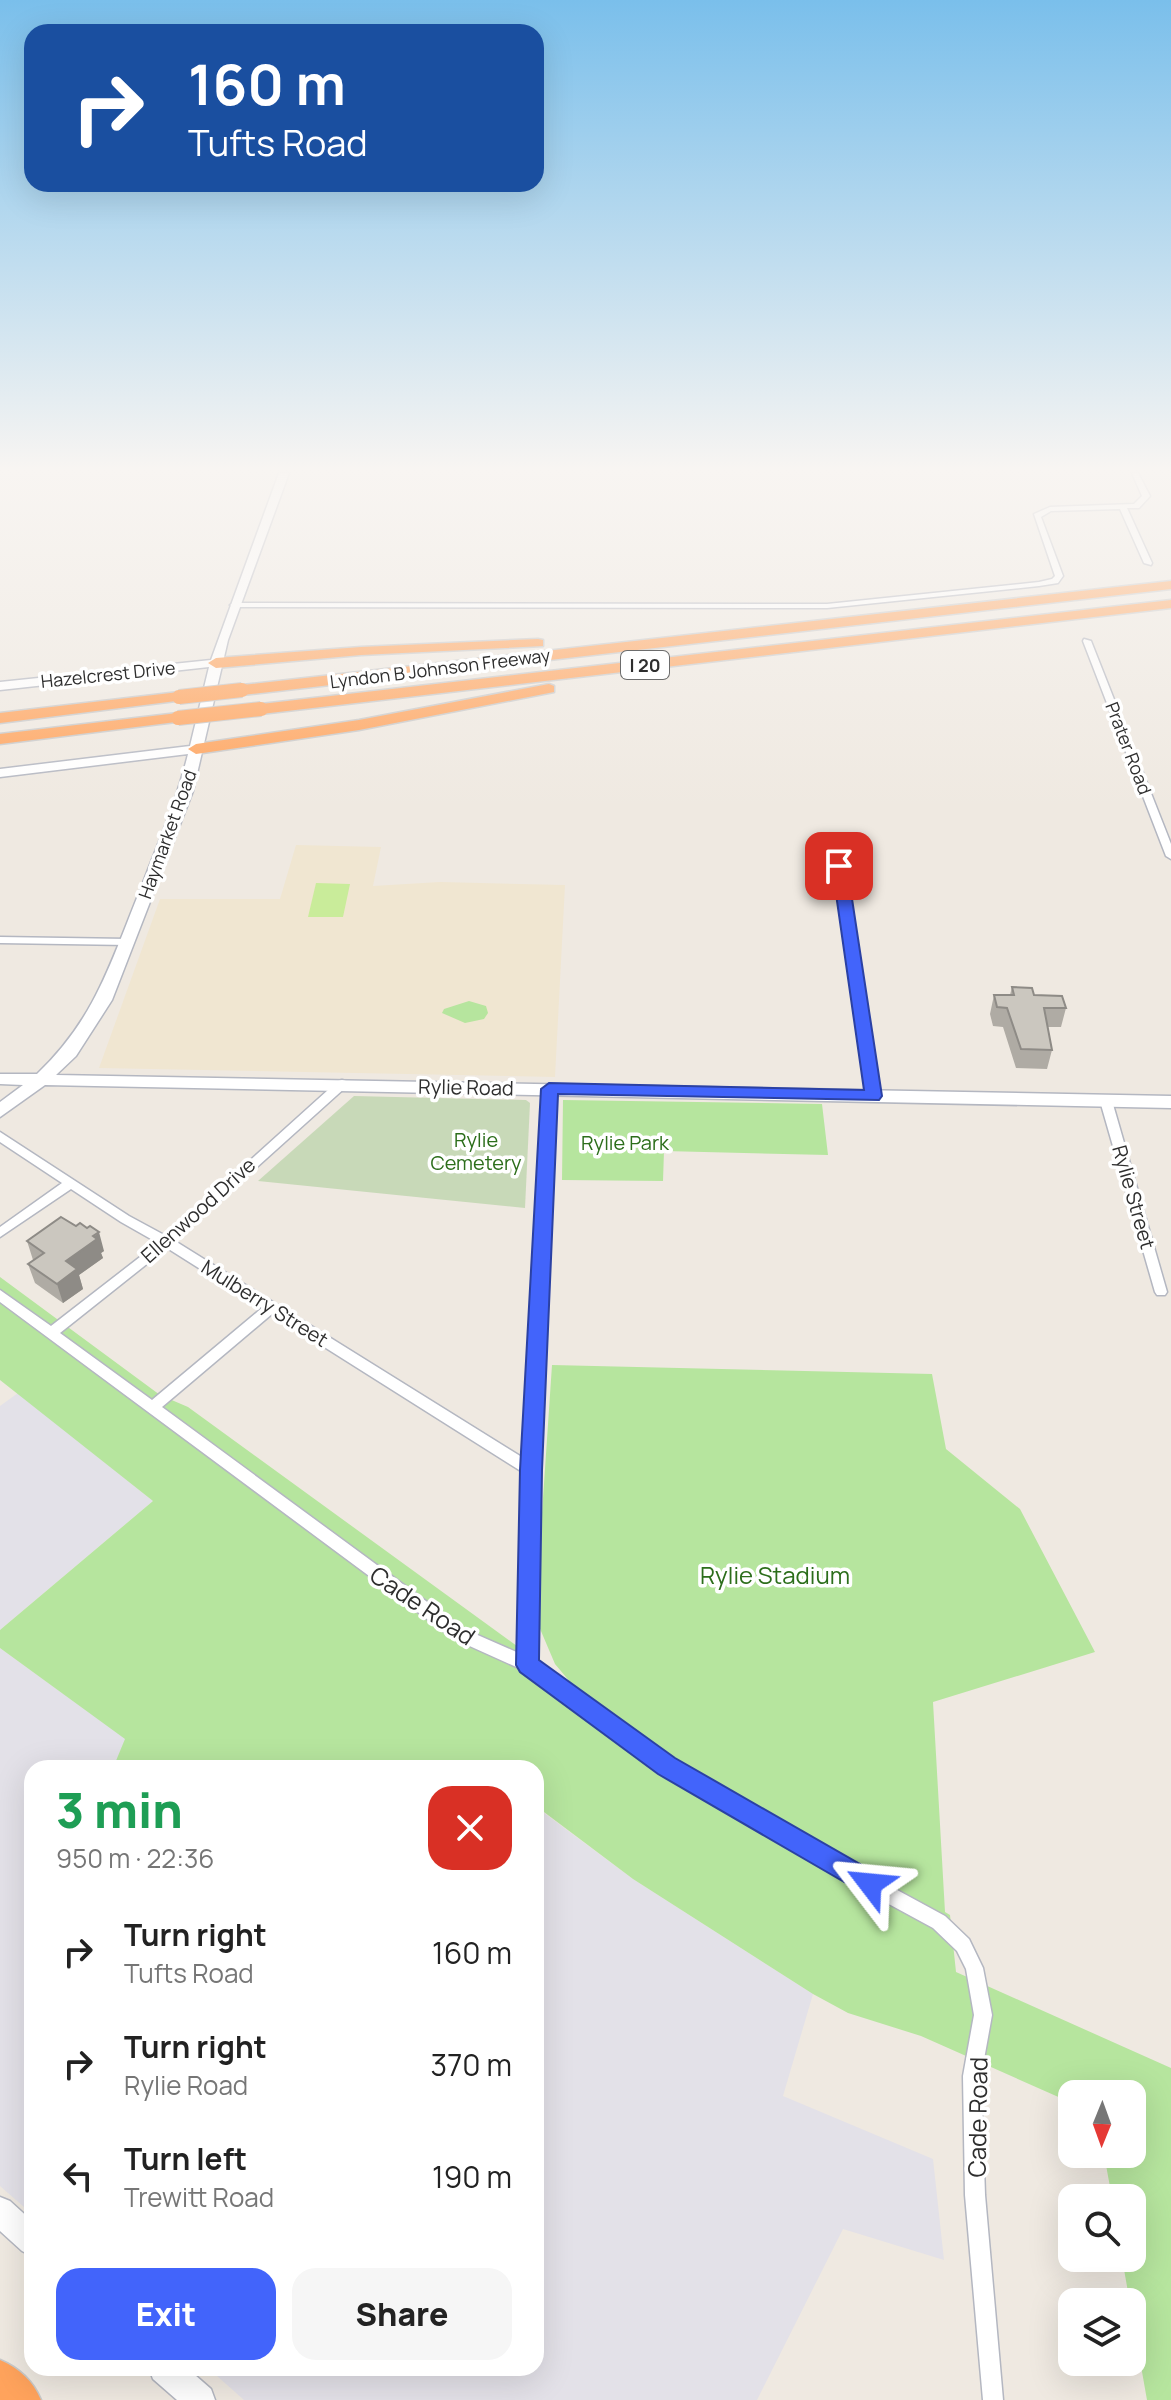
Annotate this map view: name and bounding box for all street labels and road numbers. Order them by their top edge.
street label: Lyndon B Johnson Freeway [329,643,552,693]
road number: I 20 [621,651,669,679]
street label: Hazelcrest Drive [40,655,176,693]
street label: Prater Road [1100,698,1158,798]
street label: Haymarket Road [133,766,201,902]
street label: Rylie Road [418,1073,514,1101]
street label: Rylie Street [1106,1142,1162,1252]
street label: Ellenwood Drive [135,1151,261,1269]
street label: Mulberry Street [197,1253,333,1353]
street label: Cade Road [364,1558,482,1652]
street label: Cade Road [959,2057,995,2177]

